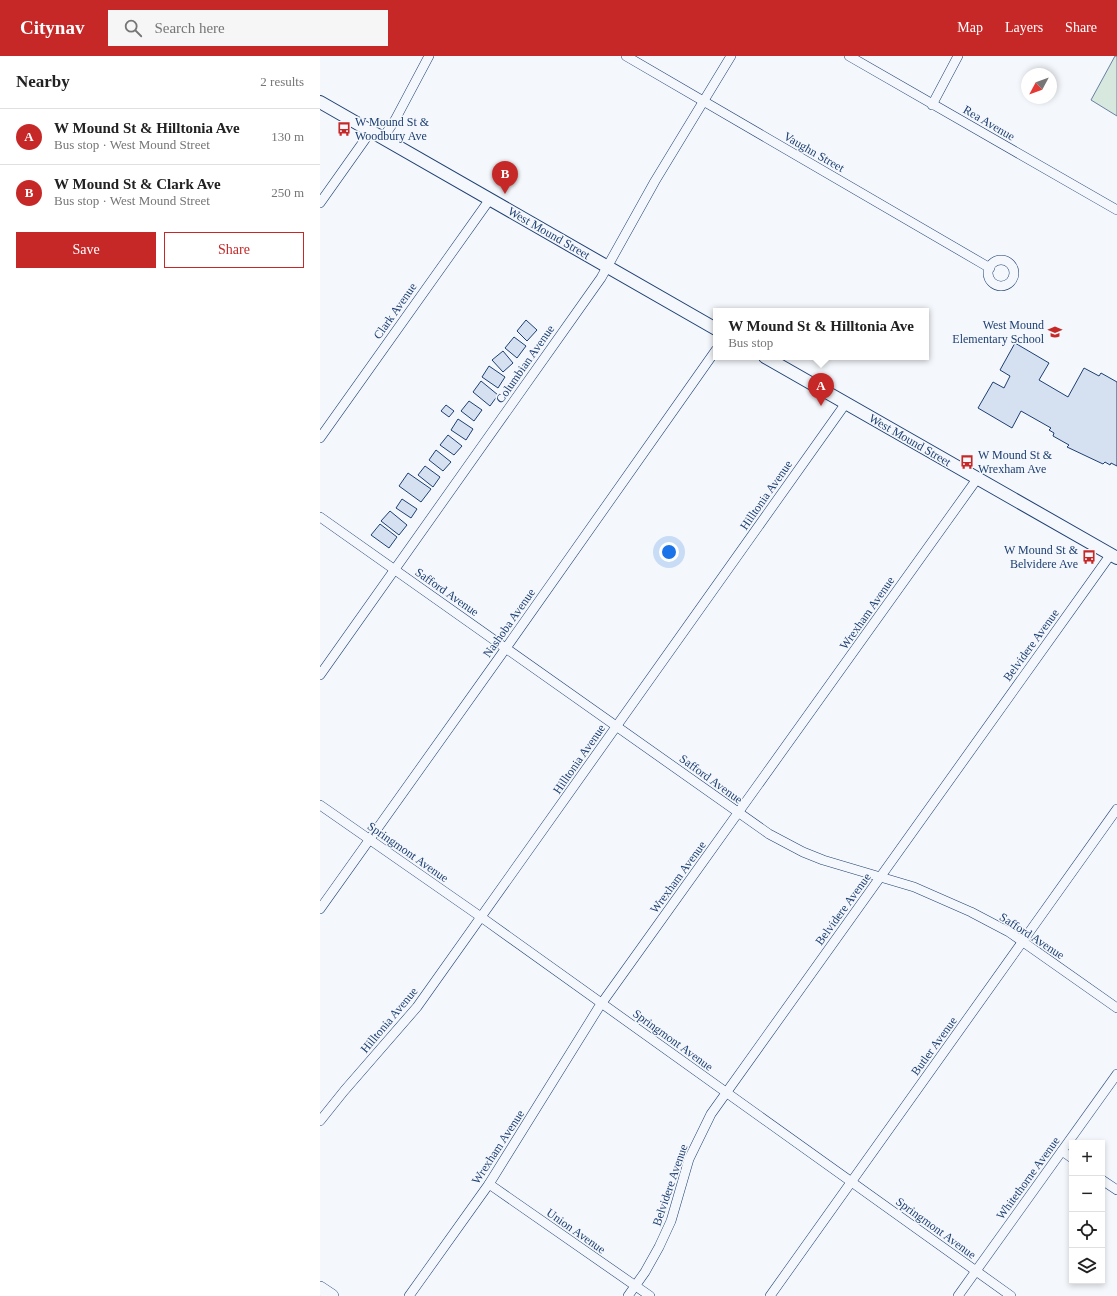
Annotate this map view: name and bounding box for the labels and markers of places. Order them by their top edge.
place label: W Mound St & Woodbury Ave [355,115,430,143]
bus stop icon: W Mound St & Woodbury Ave [336,121,352,137]
pin: B [492,161,518,194]
place label: West Mound Elementary School [952,318,1045,346]
school or university icon: West Mound Elementary School [1047,324,1063,340]
pin: A [808,373,834,406]
place label: W Mound St & Wrexham Ave [978,448,1053,476]
bus stop icon: W Mound St & Wrexham Ave [959,454,975,470]
place label: W Mound St & Belvidere Ave [1004,543,1079,571]
bus stop icon: W Mound St & Belvidere Ave [1081,549,1097,565]

